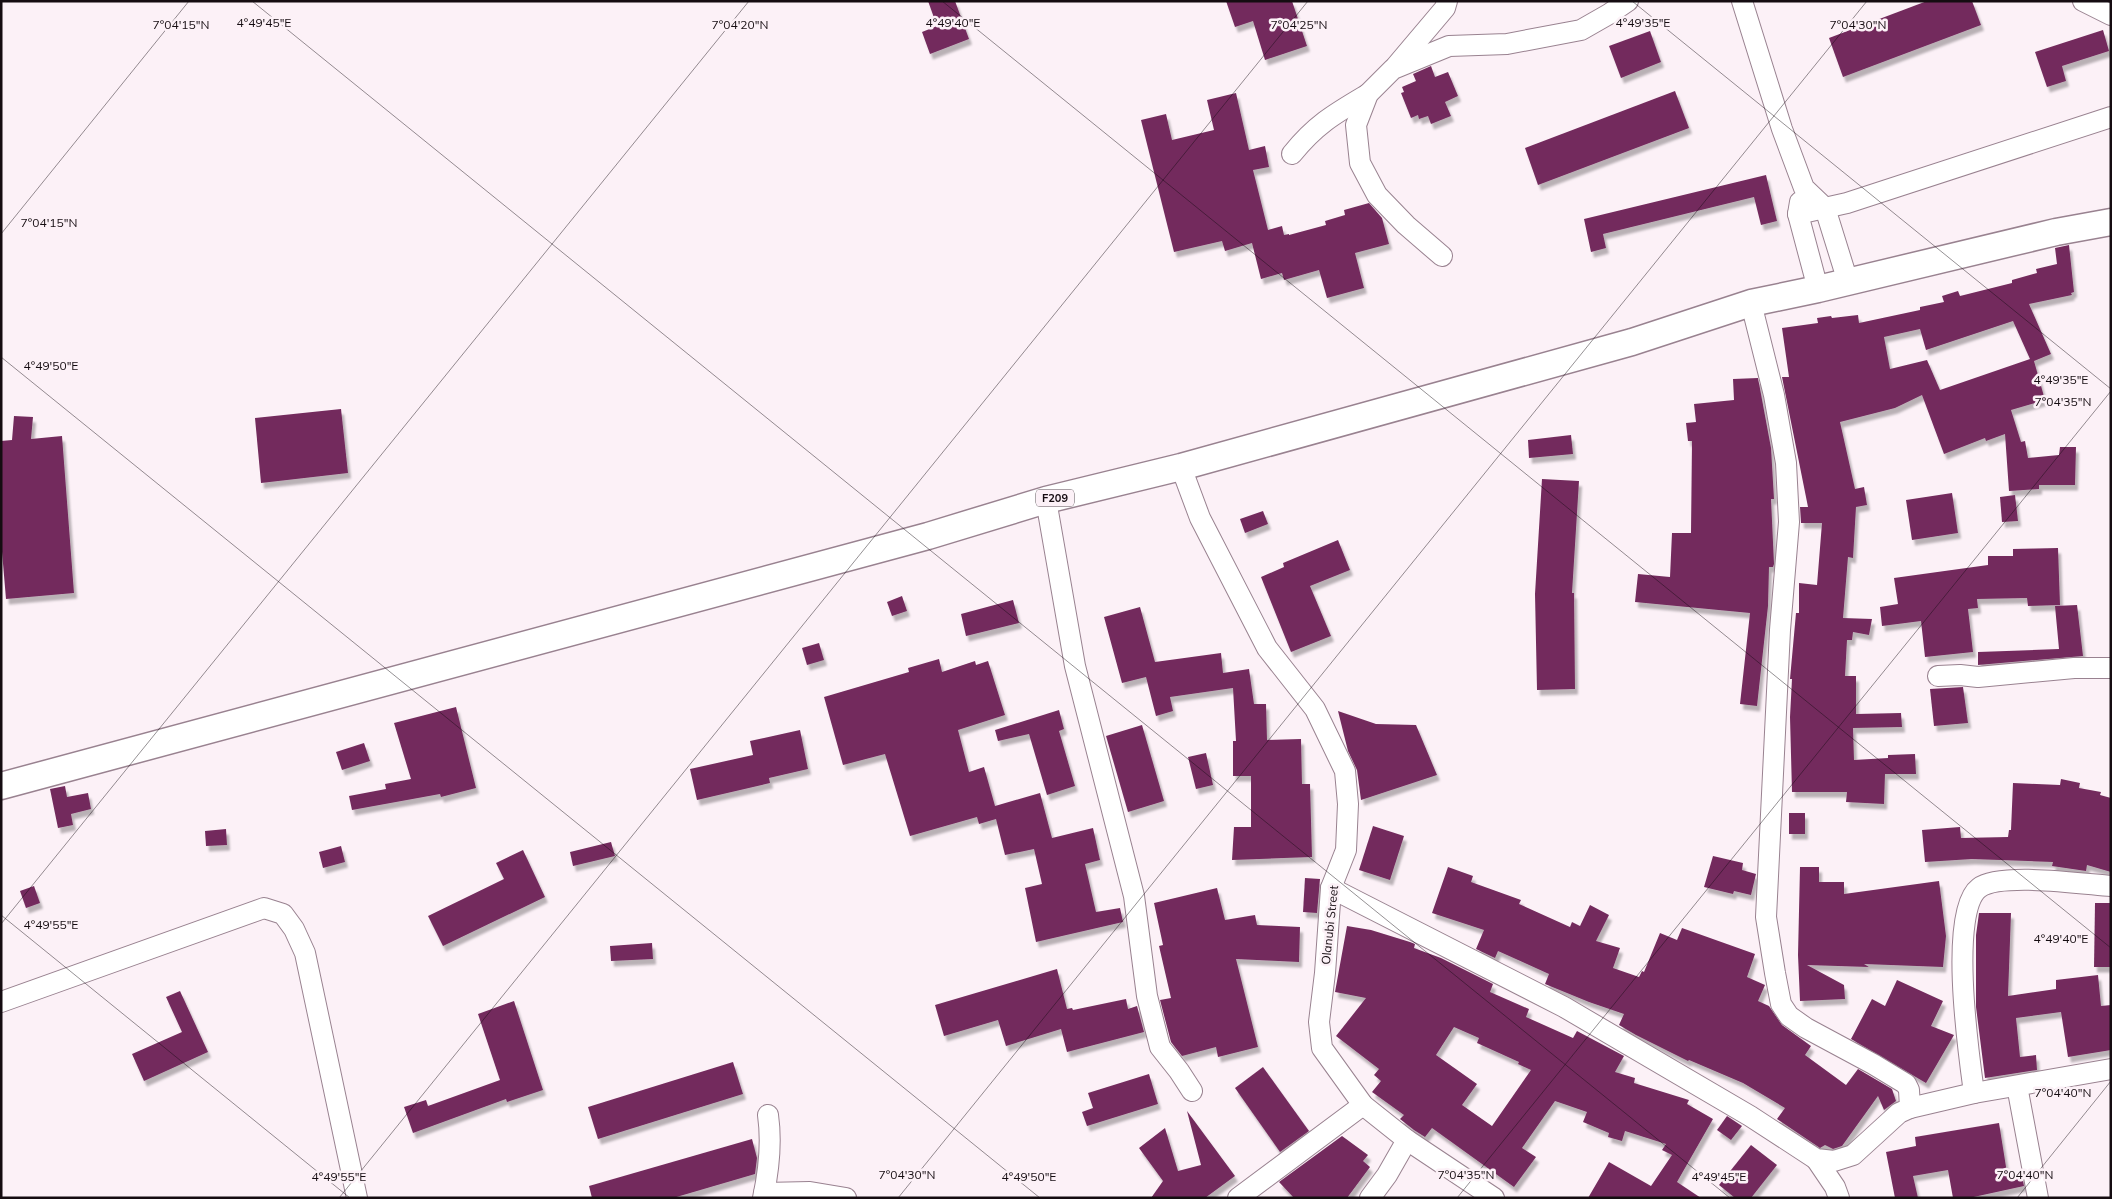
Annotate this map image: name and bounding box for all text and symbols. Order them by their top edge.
text: 4°49'45"E [237,15,291,30]
text: 4°49'40"E [926,15,980,30]
text: 4°49'35"E [1616,15,1670,30]
text: 7°04'15"N [153,17,209,32]
text: 7°04'20"N [712,17,768,32]
text: 7°04'25"N [1271,17,1327,32]
text: 7°04'30"N [1830,17,1886,32]
text: 7°04'15"N [21,215,77,230]
text: 4°49'50"E [24,358,78,373]
text: 4°49'35"E [2034,372,2088,387]
text: 7°04'35"N [2035,394,2091,409]
road number: F209 [1036,489,1074,506]
street label: Olanubi Street [1318,885,1341,965]
text: 4°49'55"E [24,917,78,932]
text: 4°49'40"E [2034,931,2088,946]
text: 7°04'40"N [2035,1085,2091,1100]
text: 7°04'30"N [879,1167,935,1182]
text: 7°04'35"N [1438,1167,1494,1182]
text: 7°04'40"N [1997,1167,2053,1182]
text: 4°49'55"E [312,1169,366,1184]
text: 4°49'50"E [1002,1169,1056,1184]
text: 4°49'45"E [1692,1169,1746,1184]

